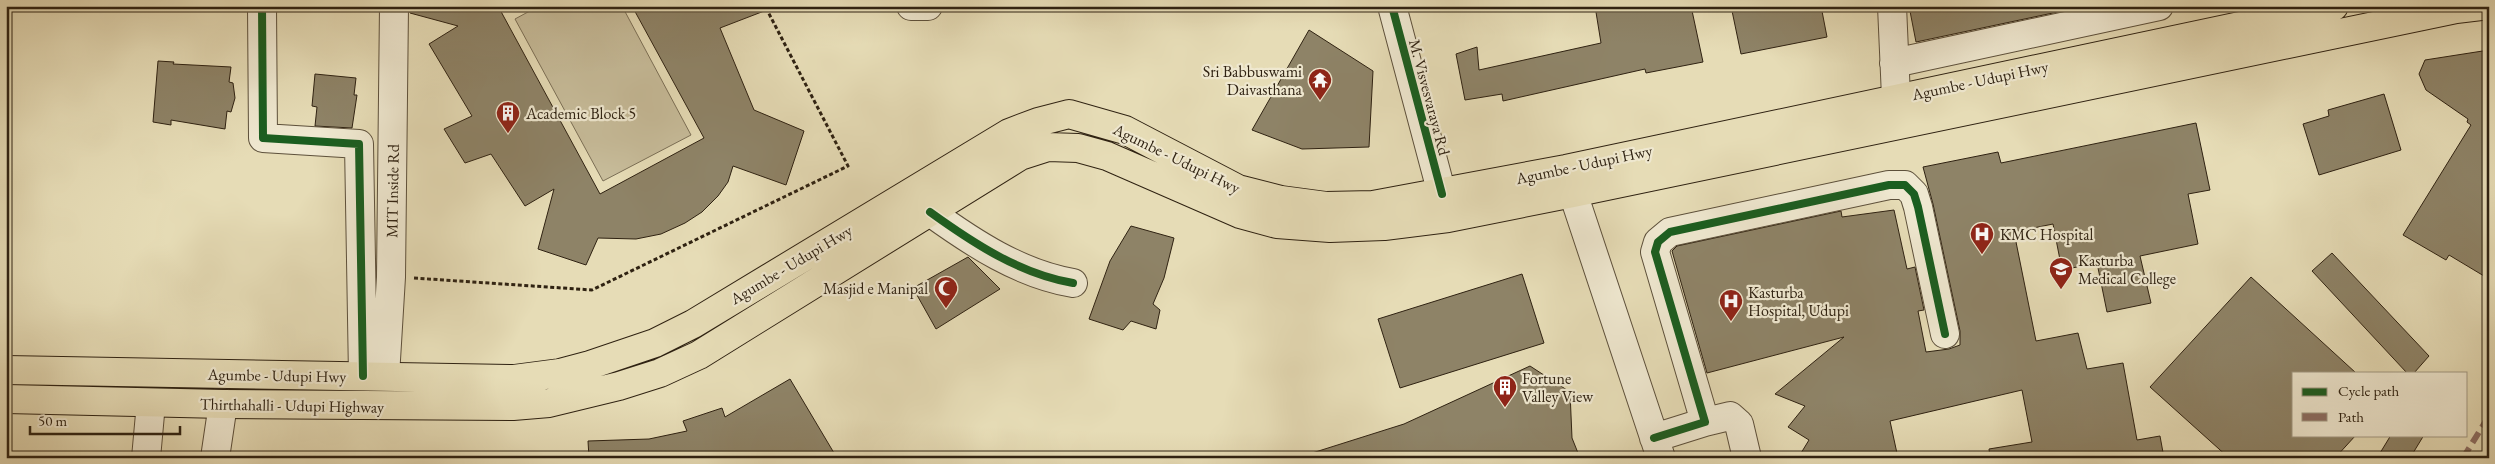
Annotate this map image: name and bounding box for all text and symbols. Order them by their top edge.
street label: M. Visvesvaraya Rd [1404,37,1455,158]
street label: Agumbe - Udupi Hwy [1909,56,2051,105]
place label: Sri Babbuswami Daivasthana [1203,61,1303,100]
temple icon: Sri Babbuswami Daivasthana [1307,67,1333,101]
building icon: Academic Block 5 [495,100,521,134]
place label: Academic Block 5 [525,103,636,124]
street label: Agumbe - Udupi Hwy [1109,118,1245,199]
street label: Agumbe - Udupi Hwy [1513,140,1655,189]
street label: MIT Inside Rd [381,143,404,238]
street label: Agumbe - Udupi Hwy [725,219,857,310]
hospital icon: KMC Hospital [1969,221,1995,255]
place label: KMC Hospital [2000,224,2094,245]
place label: Kasturba Medical College [2078,250,2176,289]
school or university icon: Kasturba Medical College [2048,256,2074,290]
mosque icon: Masjid e Manipal [933,275,959,309]
place label: Masjid e Manipal [823,278,928,299]
place label: Kasturba Hospital, Udupi [1748,282,1849,321]
hospital icon: Kasturba Hospital, Udupi [1718,288,1744,322]
street label: Agumbe - Udupi Hwy [206,364,348,387]
place label: Fortune Valley View [1522,368,1594,407]
legend [2292,372,2468,436]
building icon: Fortune Valley View [1492,374,1518,408]
text: Cycle path [2338,381,2400,400]
street label: Thirthahalli - Udupi Highway [200,393,385,418]
scale bar [30,404,180,436]
text: Path [2338,407,2364,426]
text: 50 m [38,411,67,430]

